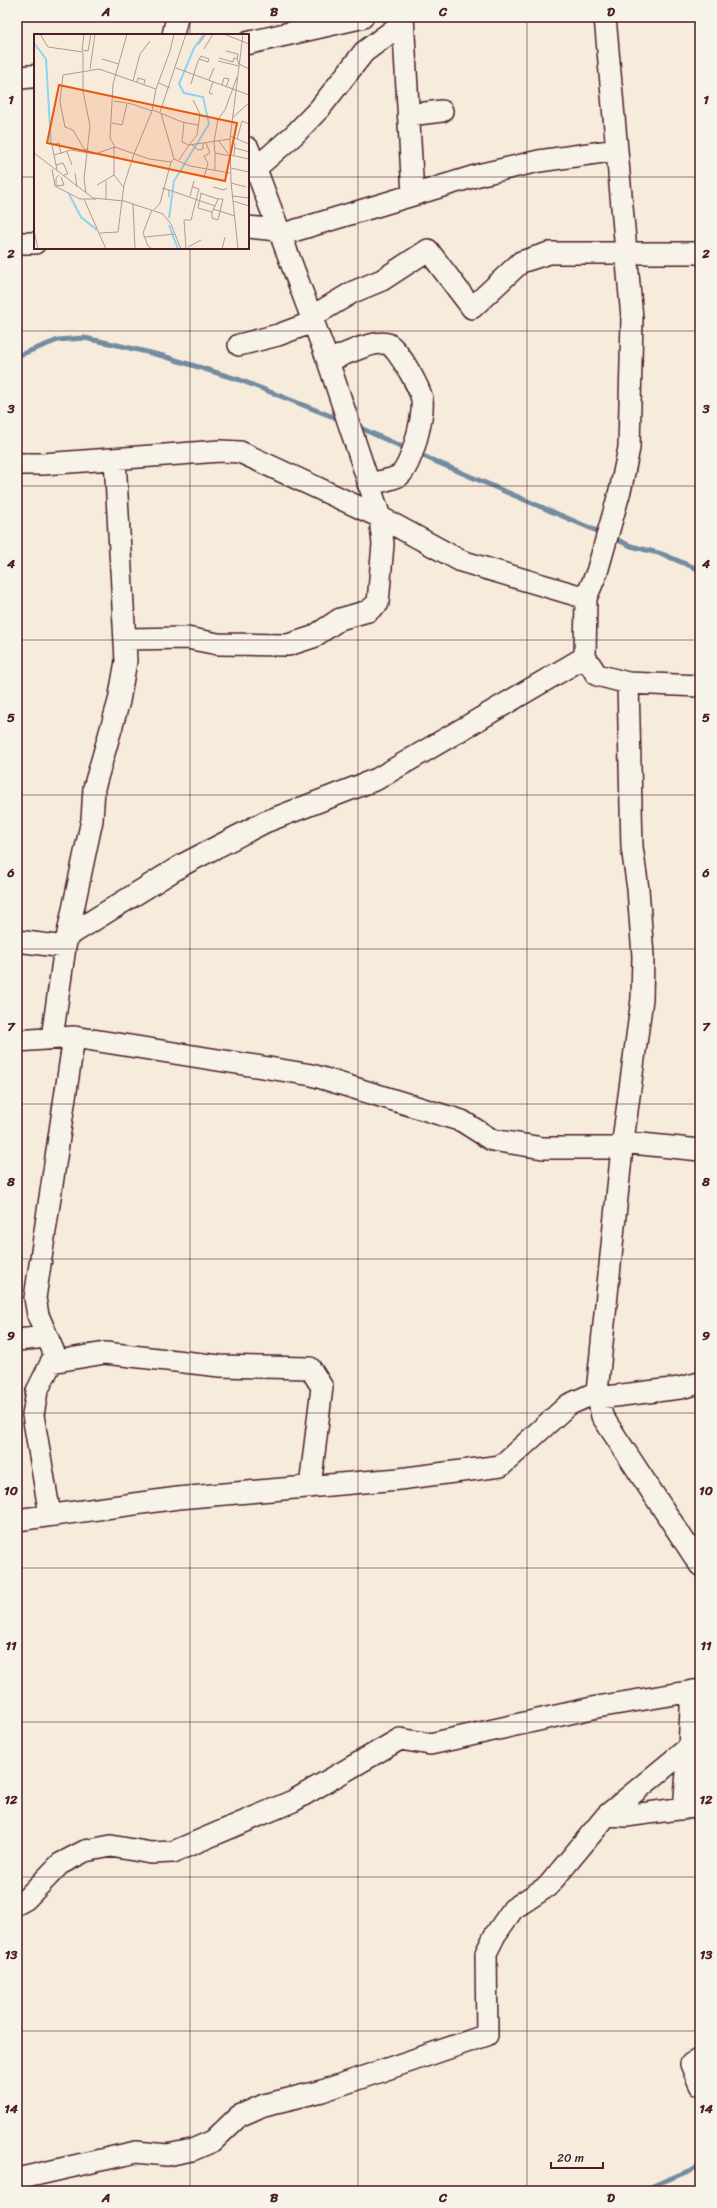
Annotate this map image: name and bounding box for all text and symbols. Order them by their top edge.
text: A [101,0,110,23]
text: B [270,0,279,23]
text: C [438,0,448,23]
text: D [607,0,615,23]
inset map [34,34,249,249]
text: 1 [8,88,14,111]
text: 1 [703,88,709,111]
text: 2 [6,242,15,265]
text: 2 [701,242,710,265]
text: 3 [6,397,15,420]
text: 3 [701,397,710,420]
text: 4 [6,552,16,575]
text: 4 [701,552,711,575]
text: 5 [7,706,15,729]
text: 5 [702,706,710,729]
text: 6 [6,861,15,884]
text: 6 [701,861,710,884]
text: 7 [7,1015,16,1038]
text: 7 [702,1015,711,1038]
text: 8 [6,1170,15,1193]
text: 8 [701,1170,710,1193]
text: 9 [7,1324,15,1347]
text: 9 [702,1324,710,1347]
text: 10 [4,1479,18,1502]
text: 10 [699,1479,713,1502]
text: 11 [5,1634,17,1657]
text: 11 [700,1634,712,1657]
text: 12 [4,1788,18,1811]
text: 12 [699,1788,713,1811]
text: 13 [5,1943,18,1966]
text: 13 [700,1943,713,1966]
text: 14 [4,2097,19,2120]
text: 14 [699,2097,714,2120]
scale bar [551,2144,603,2170]
text: 20 m [557,2147,584,2169]
text: A [101,2186,110,2208]
text: B [270,2186,279,2208]
text: C [438,2186,448,2208]
text: D [607,2186,615,2208]

